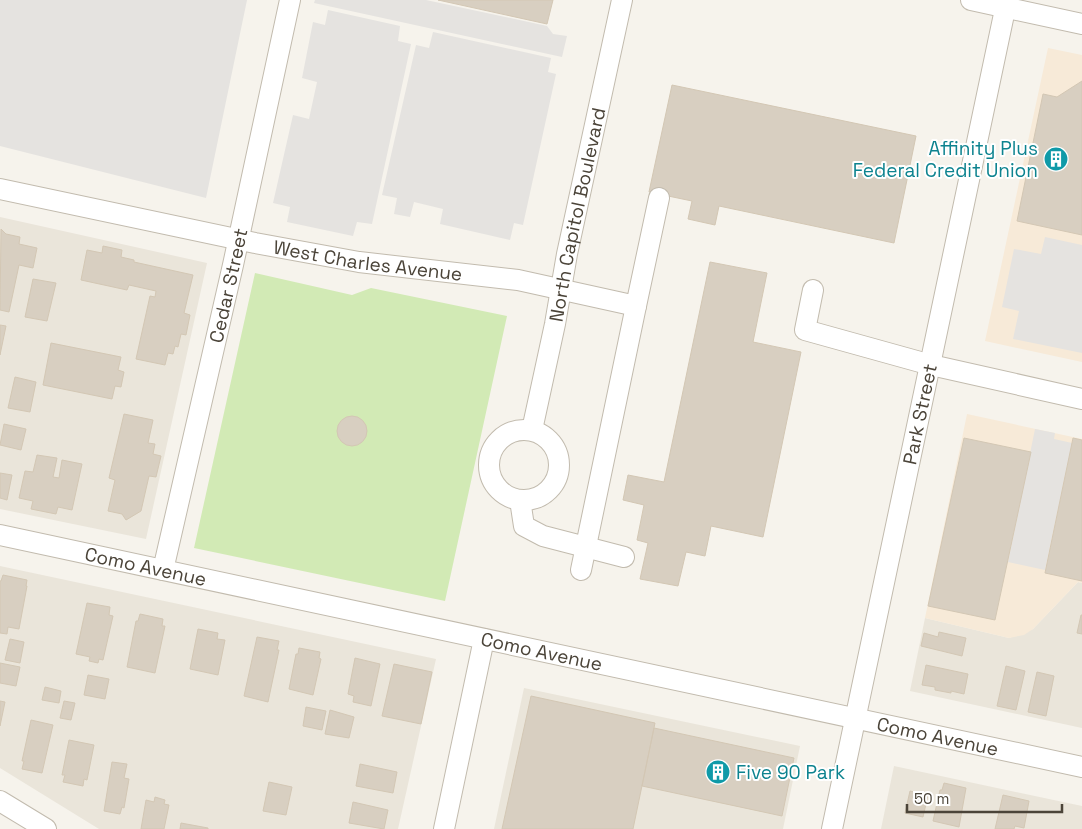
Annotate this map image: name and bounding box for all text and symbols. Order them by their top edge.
street label: North Capitol Boulevard [543,105,611,324]
place label: Affinity Plus Federal Credit Union [853,136,1038,183]
building icon: Affinity Plus Federal Credit Union [1043,146,1069,172]
street label: Cedar Street [203,226,253,345]
street label: West Charles Avenue [271,234,464,286]
street label: Park Street [897,361,942,467]
street label: Como Avenue [83,541,209,591]
street label: Como Avenue [479,626,605,676]
street label: Como Avenue [875,711,1001,761]
building icon: Five 90 Park [705,759,731,785]
place label: Five 90 Park [736,760,845,785]
scale bar [907,782,1062,814]
text: 50 m [914,789,949,808]

